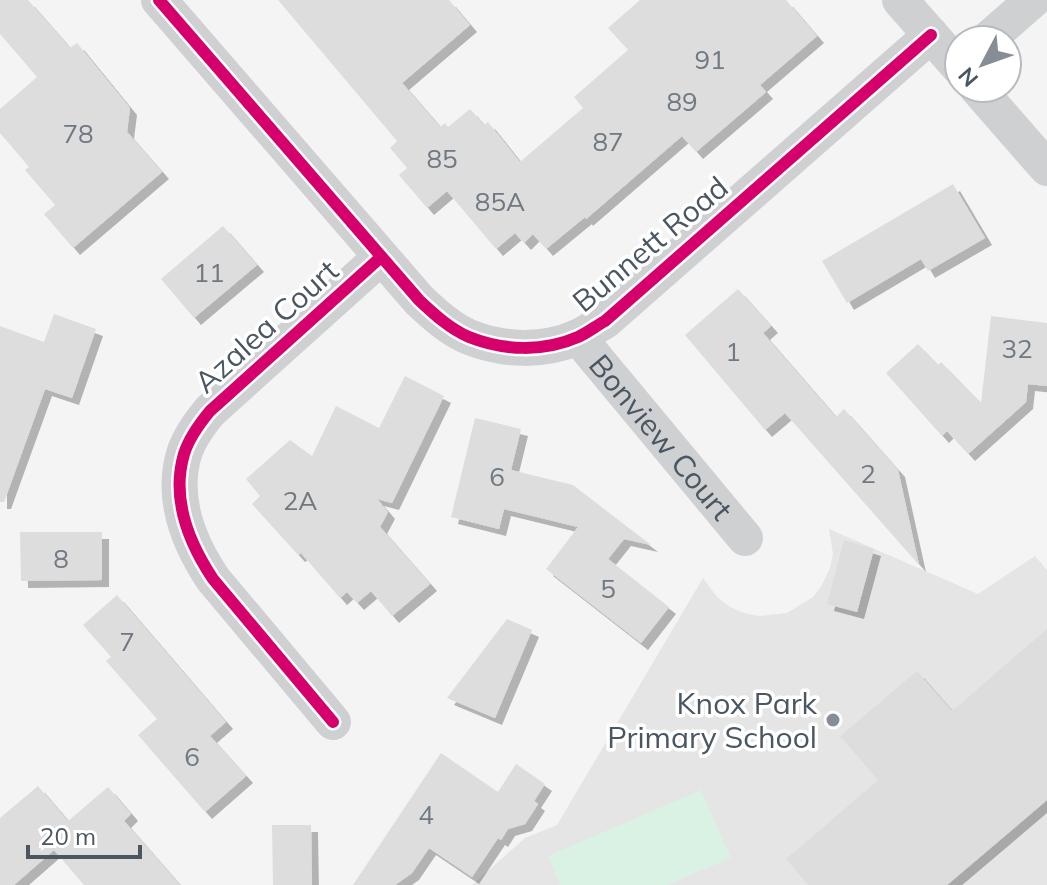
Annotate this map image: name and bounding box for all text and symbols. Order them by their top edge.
north arrow [943,24,1023,104]
house number: 91 [694,43,726,76]
text: N [952,62,984,93]
house number: 89 [666,85,698,118]
house number: 78 [62,117,94,150]
house number: 87 [592,125,624,158]
house number: 85 [426,142,458,175]
street label: Bunnett Road [565,168,735,320]
house number: 85A [475,185,525,218]
street label: Azalea Court [186,251,346,401]
house number: 11 [193,256,225,289]
house number: 32 [1001,332,1033,365]
house number: 1 [725,335,741,368]
street label: Bonview Court [581,346,741,528]
house number: 2 [860,457,876,490]
house number: 6 [489,460,505,493]
house number: 2A [283,484,317,517]
house number: 8 [53,542,69,575]
house number: 5 [600,572,616,605]
house number: 7 [119,625,135,658]
place label: Knox Park Primary School [607,684,818,756]
marker: Knox Park Primary School [824,711,842,729]
house number: 6 [184,740,200,773]
house number: 4 [418,798,434,831]
scale bar [28,809,140,859]
text: 20 m [40,821,96,851]

